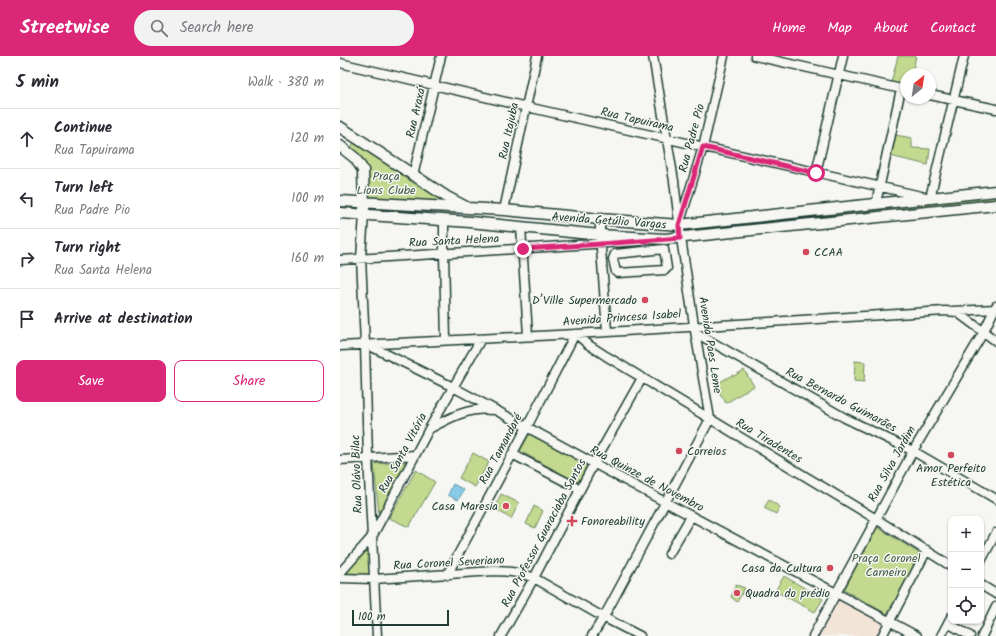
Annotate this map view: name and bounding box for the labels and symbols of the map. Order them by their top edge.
north arrow [900,68,936,104]
street label: Rua Araxá [401,85,431,140]
street label: Rua Itajuba [494,100,524,161]
street label: Rua Tapuirama [599,102,676,138]
street label: Rua Padre Pio [674,102,710,174]
route start [807,164,825,182]
park label: Praça Lions Clube [357,167,416,200]
street label: Avenida Getúlio Vargas [551,208,667,234]
street label: Rua Santa Helena [408,229,500,253]
route end [514,240,532,258]
place label: CCAA [814,243,843,262]
marker: CCAA [801,247,811,257]
place label: D’Ville Supermercado [532,291,637,310]
marker: D’Ville Supermercado [640,295,650,305]
street label: Avenida Paes Leme [693,295,727,395]
street label: Avenida Princesa Isabel [562,304,682,332]
street label: Rua Bernardo Guimarães [782,363,900,437]
street label: Rua Santa Vitória [374,409,432,497]
street label: Rua Tamandaré [474,410,528,488]
street label: Rua Tiradentes [732,414,806,468]
street label: Rua Silva Jardim [863,422,921,506]
street label: Rua Olávo Bilac [346,434,368,514]
street label: Rua Quinze de Novembro [587,441,707,517]
place label: Correios [687,442,726,461]
marker: Correios [674,446,684,456]
marker: Amor Perfeito Estética [946,450,956,460]
street label: Rua Professor Guaraciaba Santos [497,455,591,611]
place label: Amor Perfeito Estética [916,459,986,492]
place label: Casa Maresia [432,497,498,516]
marker: Casa Maresia [501,501,511,511]
place label: Fonoreability [581,512,645,531]
marker: Fonoreability [566,515,578,527]
park label: Praça Coronel Carneiro [852,549,920,582]
street label: Rua Coronel Severiano [393,551,505,575]
place label: Casa da Cultura [741,559,822,578]
marker: Casa da Cultura [825,563,835,573]
place label: Quadra do prédio [745,584,830,603]
marker: Quadra do prédio [732,588,742,598]
scale bar [352,608,449,627]

